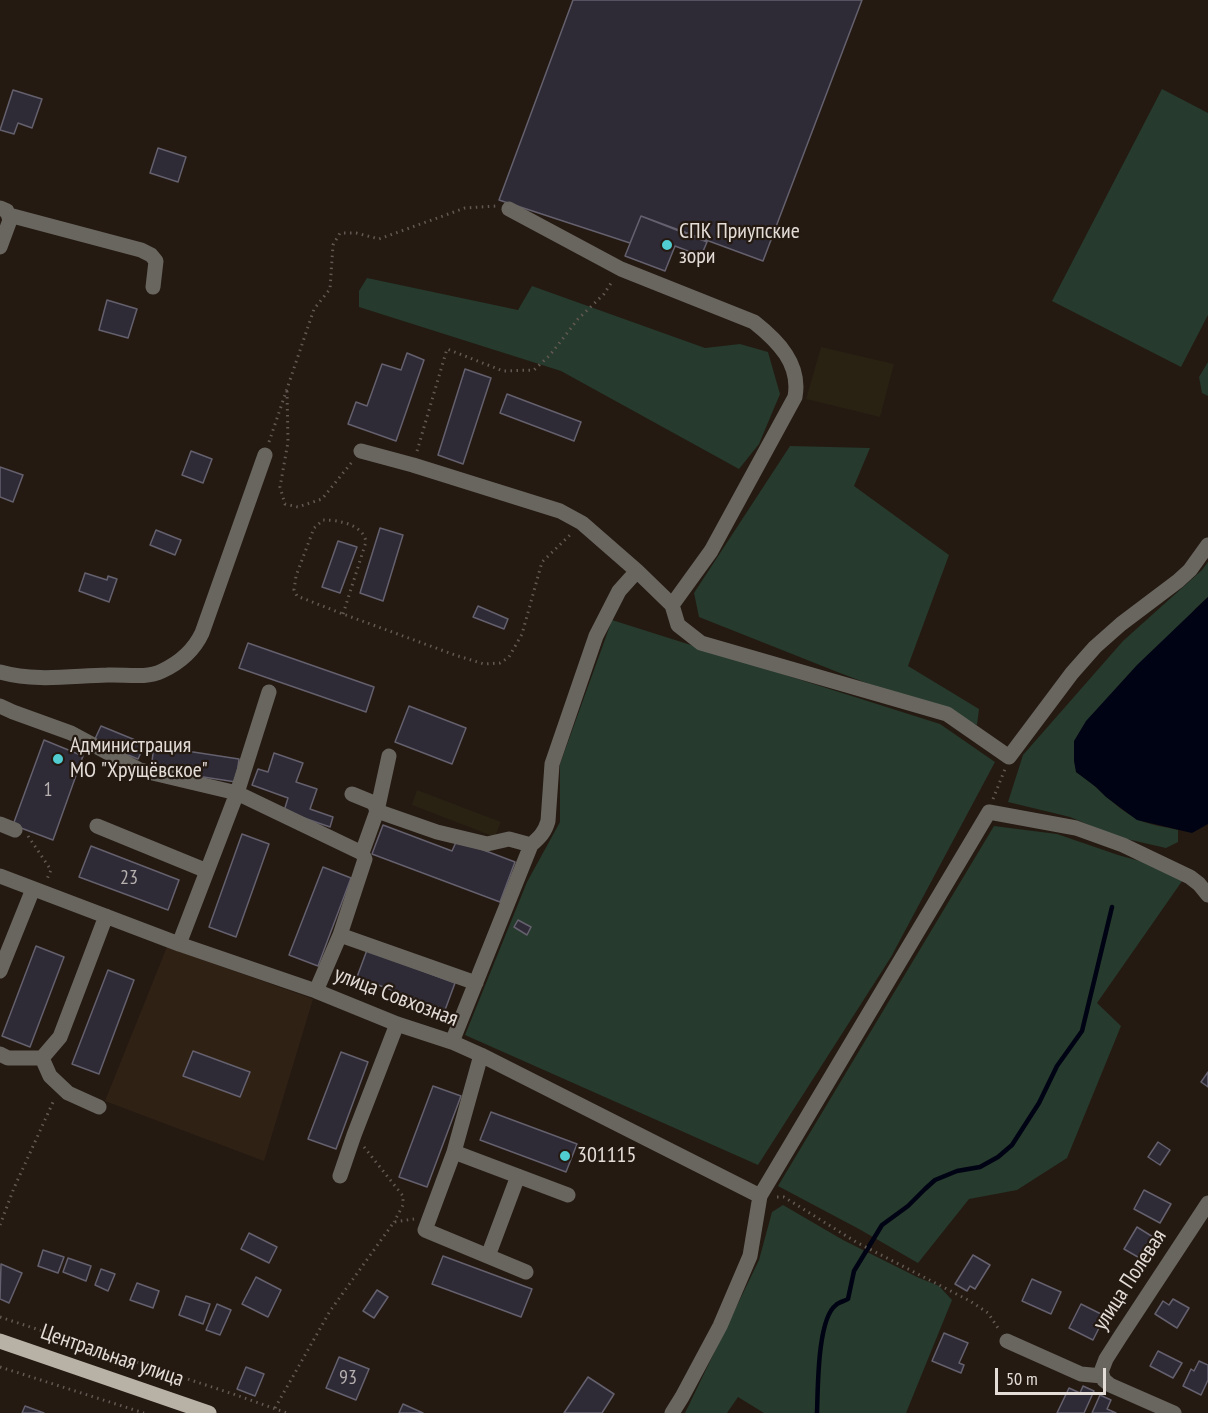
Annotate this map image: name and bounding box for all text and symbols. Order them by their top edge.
place label: СПК Приупские зори [679,219,800,270]
marker: СПК Приупские зори [660,238,674,252]
place label: Администрация МО "Хрущёвское" [70,733,208,784]
marker: Администрация МО "Хрущёвское" [51,752,65,766]
house number: 1 [44,778,52,802]
house number: 23 [120,866,138,890]
street label: улица Совхозная [330,961,462,1033]
place label: 301115 [577,1143,636,1169]
marker: 301115 [558,1149,572,1163]
street label: улица Полевая [1088,1225,1172,1335]
street label: Центральная улица [37,1319,187,1393]
scale bar [998,1356,1109,1394]
house number: 93 [339,1366,357,1390]
text: 50 m [1006,1367,1038,1390]

